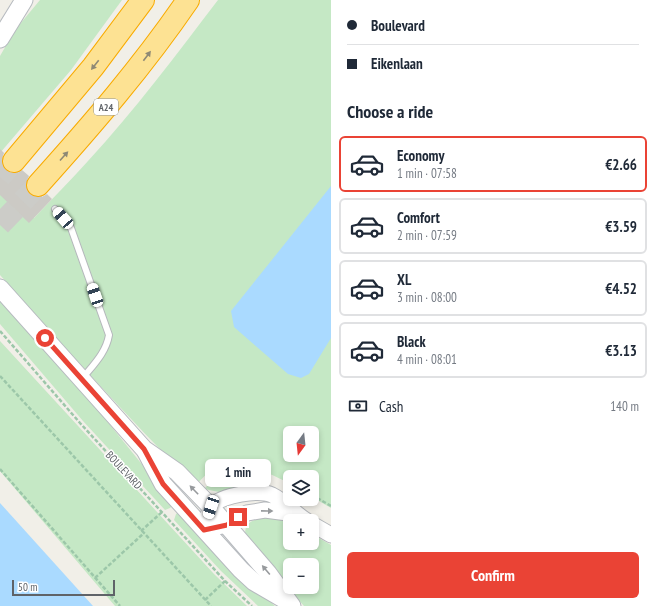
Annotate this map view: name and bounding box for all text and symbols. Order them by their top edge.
text: Boulevard [371,16,425,35]
one-way arrow [143,51,151,62]
text: Eikenlaan [371,54,423,73]
one-way arrow [91,59,99,70]
road number: A24 [94,99,118,115]
text: Choose a ride [347,100,433,123]
icon: car [349,146,385,182]
text: Economy [397,146,445,165]
one-way arrow [59,151,68,161]
text: €2.66 [605,155,637,174]
text: 1 min · 07:58 [397,165,457,182]
car [51,205,75,231]
icon: car [349,208,385,244]
text: Comfort [397,208,440,227]
text: €3.59 [605,217,637,236]
text: 2 min · 07:59 [397,227,457,244]
icon: car [349,270,385,306]
text: XL [397,270,411,289]
text: €4.52 [605,279,637,298]
car [85,282,105,308]
text: 3 min · 08:00 [397,289,457,306]
route start [36,329,54,347]
icon: car [349,332,385,368]
text: Black [397,332,426,351]
text: €3.13 [605,341,637,360]
text: 4 min · 08:01 [397,351,457,368]
icon: cash [347,395,369,417]
text: Cash [379,397,403,416]
text: 140 m [610,398,639,415]
north arrow [283,426,319,462]
map controls [283,426,319,594]
street label: BOULEVARD [103,448,145,492]
callout: 1 min [205,459,271,487]
text: 1 min [225,464,251,481]
button: layers [283,470,319,506]
one-way arrow [189,485,199,495]
car [202,494,220,520]
one-way arrow [261,507,273,514]
route end [229,508,247,526]
button: + [283,514,319,550]
button: Confirm [347,552,639,598]
button: − [283,558,319,594]
one-way arrow [261,565,270,576]
scale bar [12,578,115,597]
text: 50 m [18,580,37,594]

